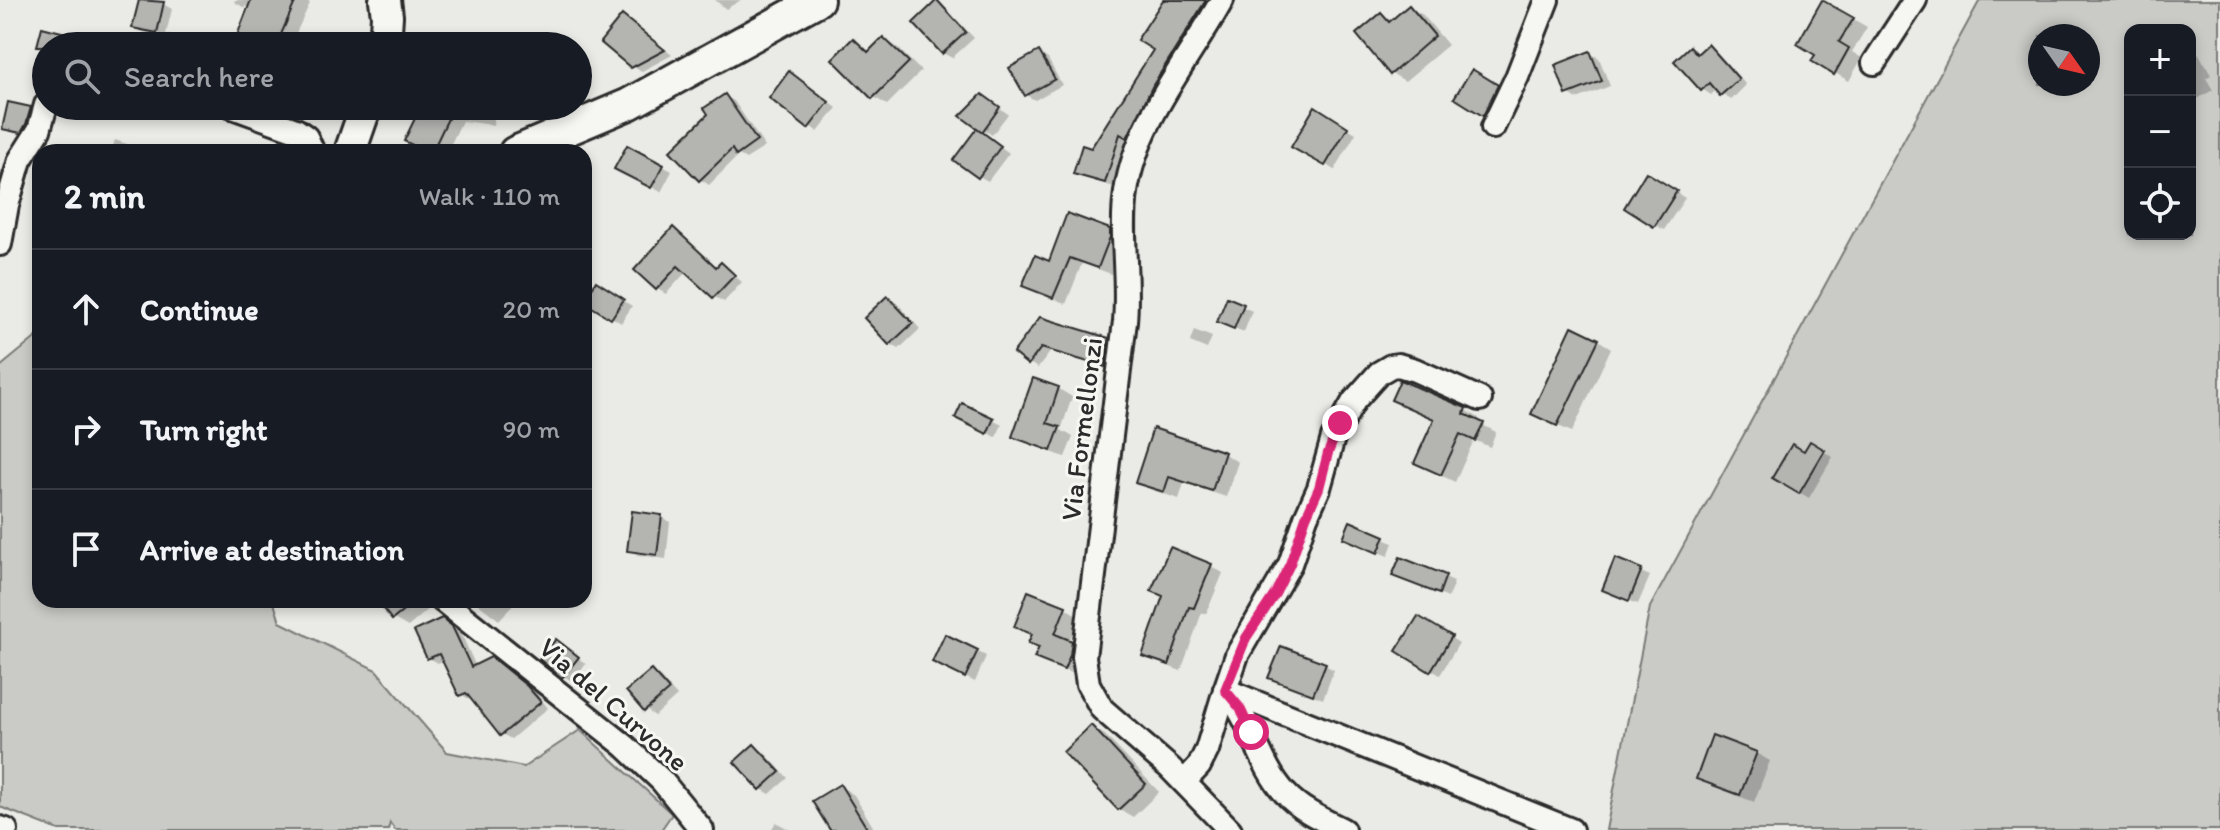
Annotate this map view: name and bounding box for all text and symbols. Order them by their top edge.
north arrow [2028,24,2100,96]
map controls [2124,24,2196,240]
button: + [2124,24,2196,96]
search box [32,32,592,120]
icon: search [60,54,104,98]
text: Search here [124,58,274,95]
button: − [2124,96,2196,168]
button: locate [2124,168,2196,240]
text: 2 min [64,176,145,217]
text: Walk · 110 m [419,180,560,212]
icon: ahead [64,287,108,331]
text: Continue [140,291,259,328]
text: 20 m [503,293,560,325]
street label: Via Formellonzi [1053,335,1109,523]
route end [1322,405,1358,441]
icon: right [64,407,108,451]
text: Turn right [140,411,268,448]
text: 90 m [503,413,560,445]
icon: arrive [64,527,108,571]
text: Arrive at destination [140,531,404,568]
street label: Via del Curvone [532,630,696,778]
route start [1233,714,1269,750]

